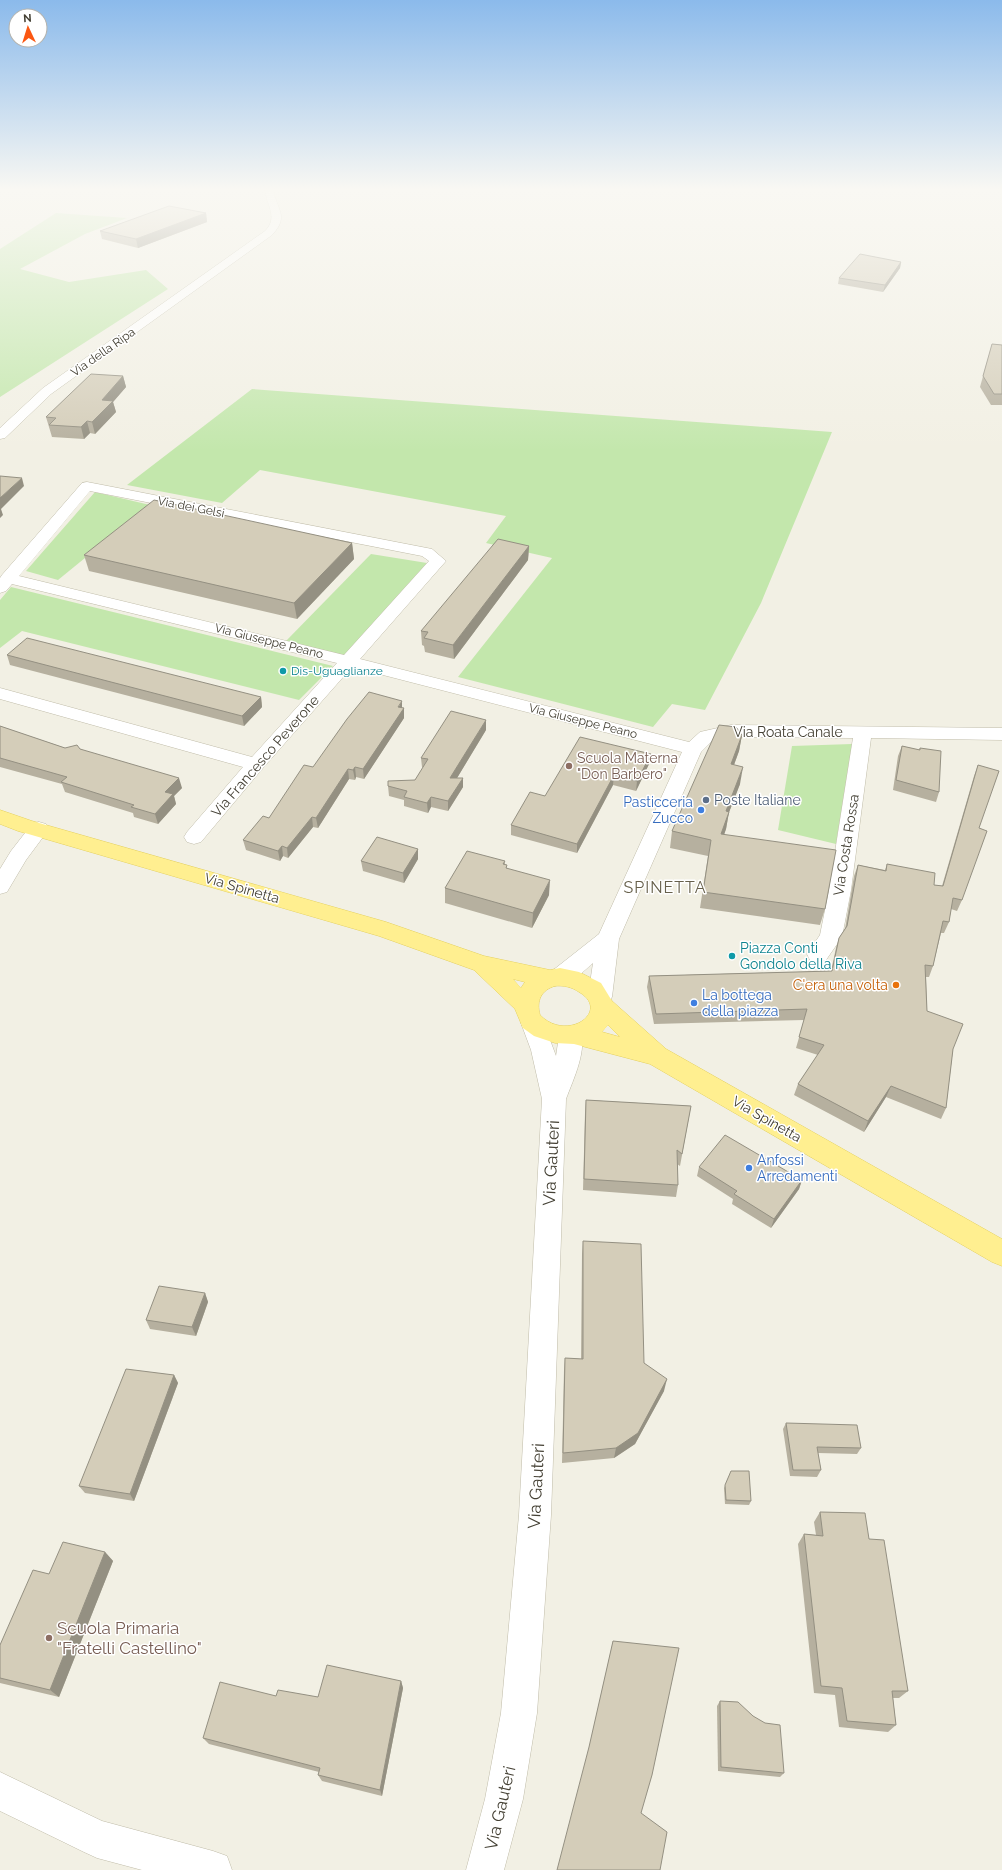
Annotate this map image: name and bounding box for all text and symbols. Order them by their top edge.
north arrow [8,8,48,48]
text: N [23,12,32,25]
street label: Via della Ripa [68,325,138,379]
street label: Via dei Gelsi [156,494,226,520]
street label: Via Giuseppe Peano [213,621,325,661]
place label: Dis-Uguaglianze [291,664,383,678]
marker: Dis-Uguaglianze [278,666,288,676]
street label: Via Francesco Peverone [208,692,322,820]
street label: Via Giuseppe Peano [527,701,639,741]
street label: Via Roata Canale [733,724,843,740]
place label: Scuola Materna "Don Barbero" [577,750,678,782]
marker: Scuola Materna "Don Barbero" [564,761,574,771]
place label: Poste Italiane [714,792,801,808]
street label: Via Costa Rossa [830,793,862,897]
place label: Pasticceria Zucco [623,794,693,826]
marker: Poste Italiane [701,795,711,805]
marker: Pasticceria Zucco [696,805,706,815]
street label: Via Spinetta [203,870,281,906]
district label: SPINETTA [624,878,706,897]
place label: Piazza Conti Gondolo della Riva [740,940,862,972]
marker: Piazza Conti Gondolo della Riva [727,951,737,961]
place label: C'era una volta [793,977,888,993]
marker: C'era una volta [891,980,901,990]
place label: La bottega della piazza [702,987,778,1019]
marker: La bottega della piazza [689,998,699,1008]
street label: Via Spinetta [730,1093,804,1145]
street label: Via Gauteri [539,1120,563,1206]
place label: Anfossi Arredamenti [757,1152,838,1184]
marker: Anfossi Arredamenti [744,1163,754,1173]
street label: Via Gauteri [524,1443,548,1529]
place label: Scuola Primaria "Fratelli Castellino" [57,1618,202,1658]
marker: Scuola Primaria "Fratelli Castellino" [44,1633,54,1643]
street label: Via Gauteri [481,1764,519,1852]

